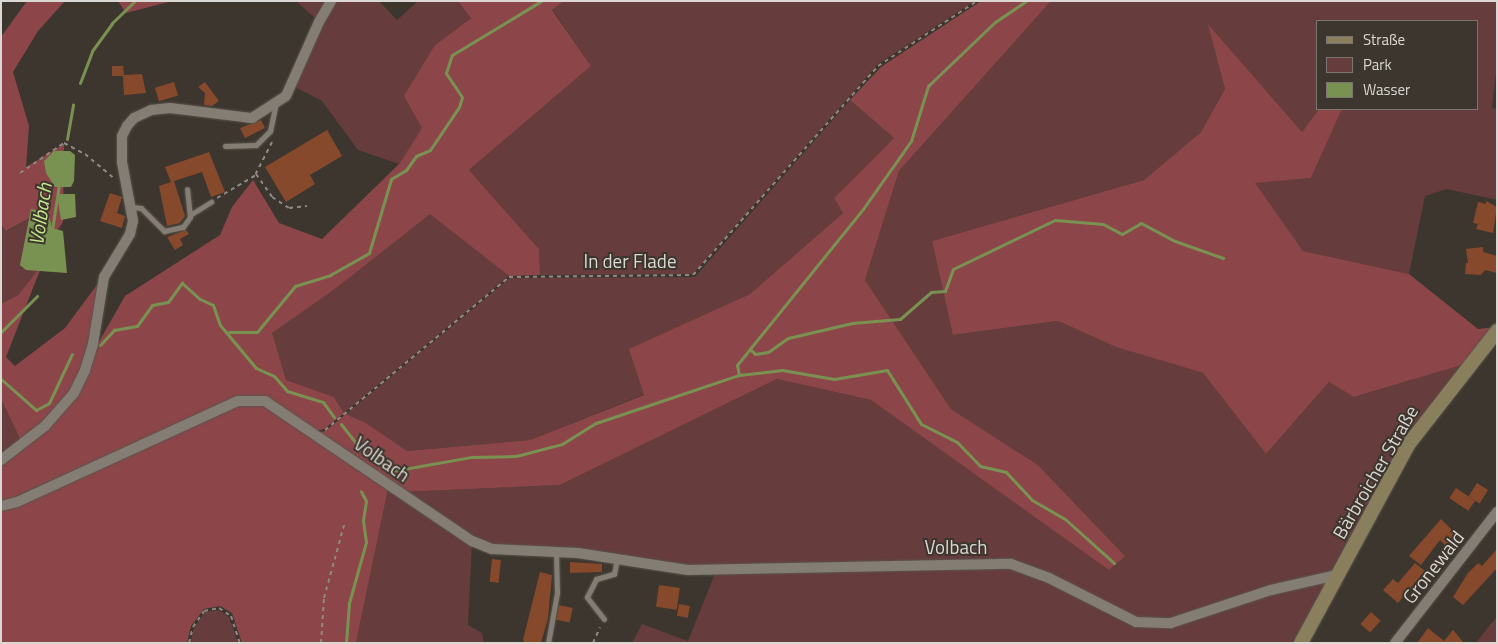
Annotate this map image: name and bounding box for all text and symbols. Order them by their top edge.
legend [1316,20,1478,110]
text: Straße [1363,28,1405,51]
text: Park [1363,53,1392,76]
text: Wasser [1363,78,1410,101]
water label: Volbach [24,181,56,247]
street label: In der Flade [583,250,677,272]
street label: Bärbroicher Straße [1327,401,1423,543]
street label: Volbach [350,432,414,486]
street label: Gronewald [1397,526,1469,608]
street label: Volbach [925,536,987,558]

